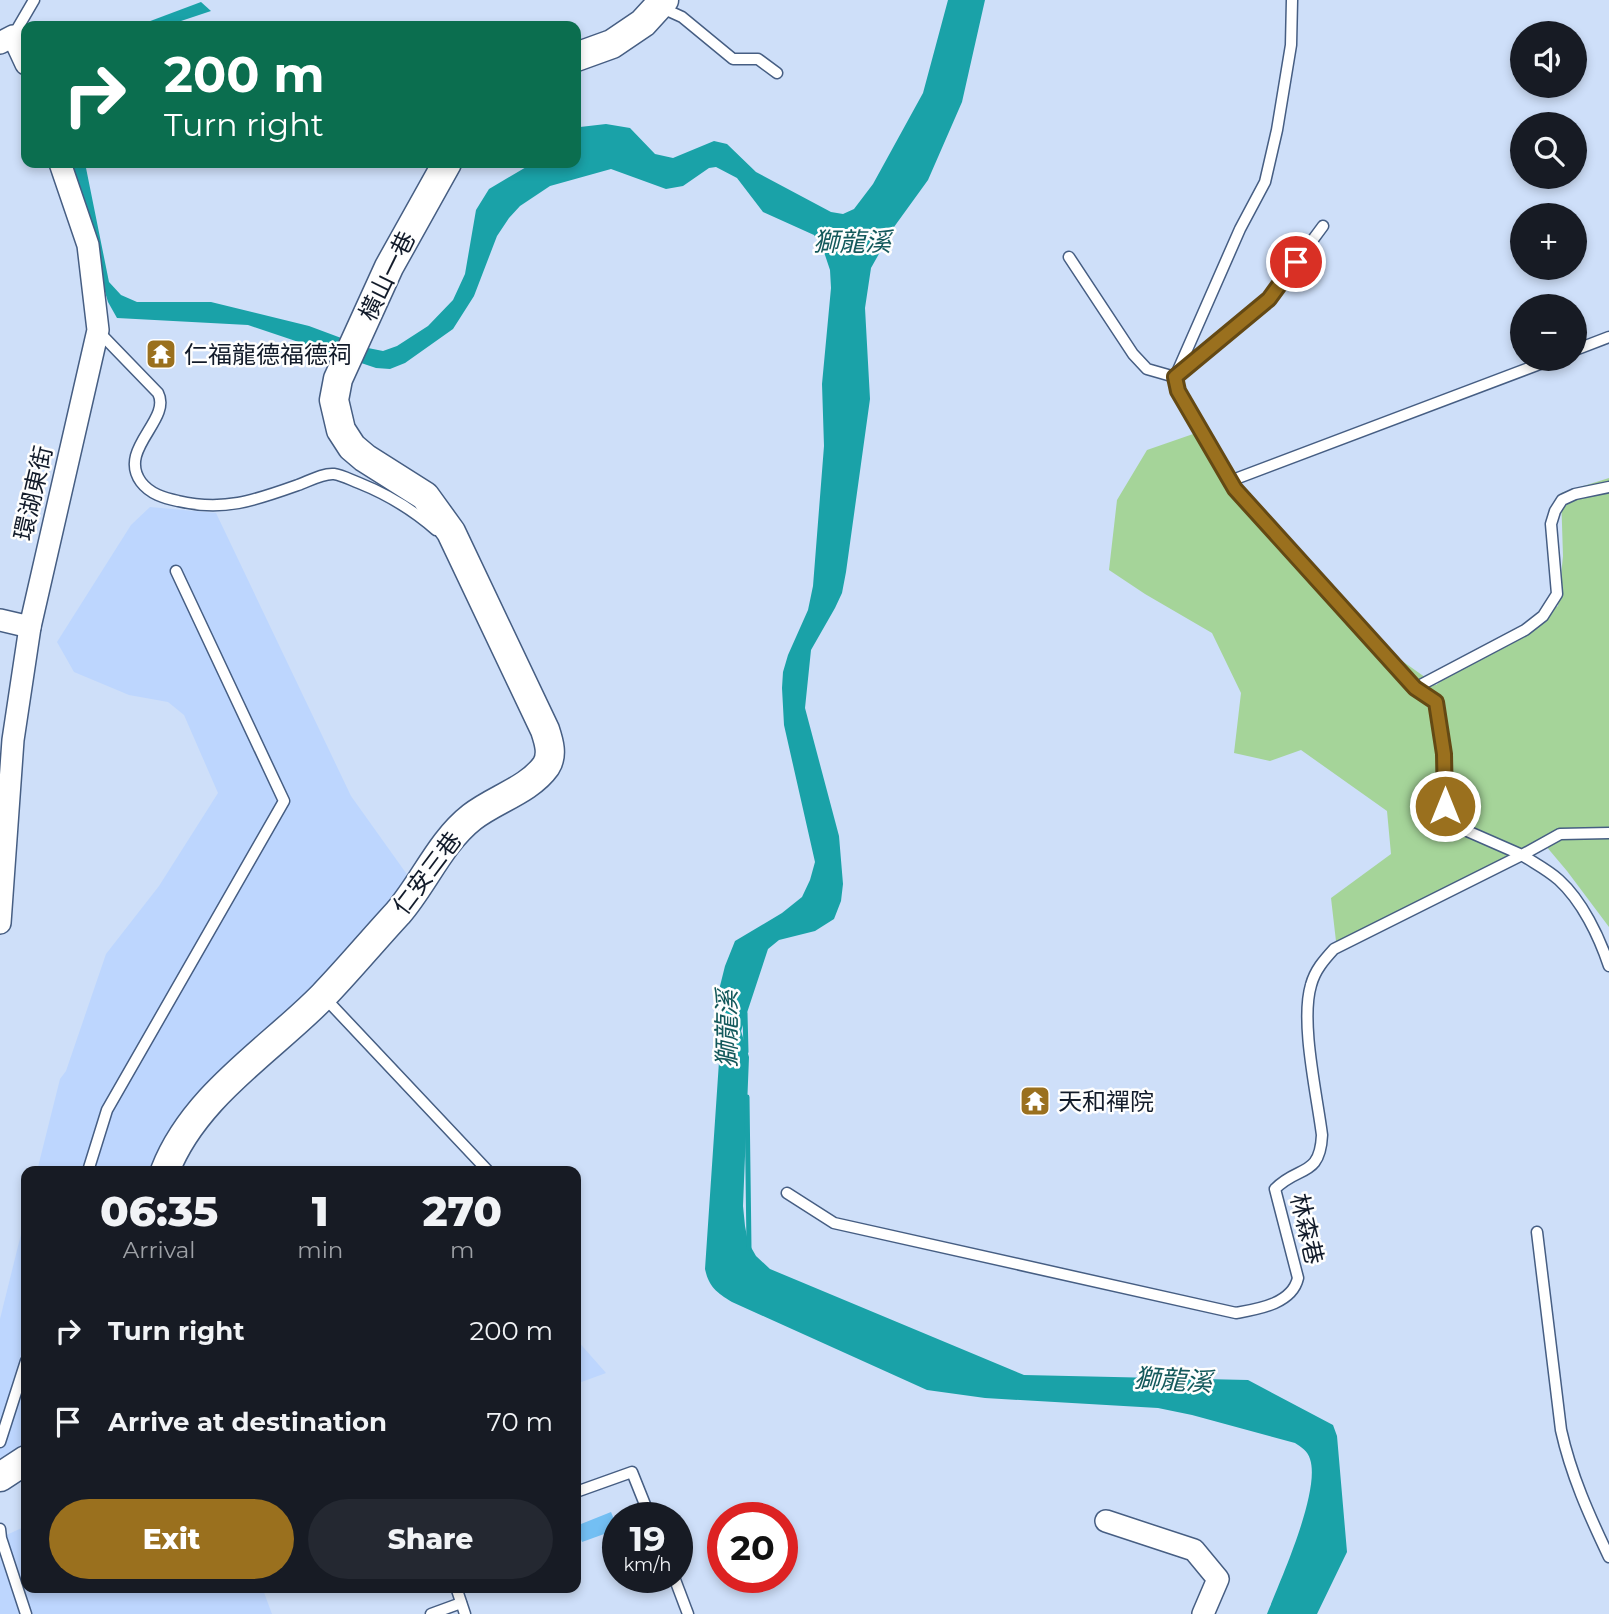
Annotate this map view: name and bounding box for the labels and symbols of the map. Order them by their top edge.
water label: 獅龍溪 [813,226,895,258]
street label: 橫山一巷 [353,227,421,325]
pin [1266,232,1326,292]
temple icon: 仁福龍德福德祠 [144,337,178,371]
place label: 仁福龍德福德祠 [184,340,352,369]
street label: 環湖東街 [8,443,58,543]
position arrow [1408,769,1482,843]
street label: 仁安三巷 [387,826,467,920]
water label: 獅龍溪 [711,986,743,1068]
temple icon: 天和禪院 [1018,1084,1052,1118]
place label: 天和禪院 [1058,1087,1154,1116]
street label: 林森巷 [1285,1191,1329,1267]
water label: 獅龍溪 [1133,1362,1217,1398]
speed limit sign: 20 [707,1502,798,1593]

